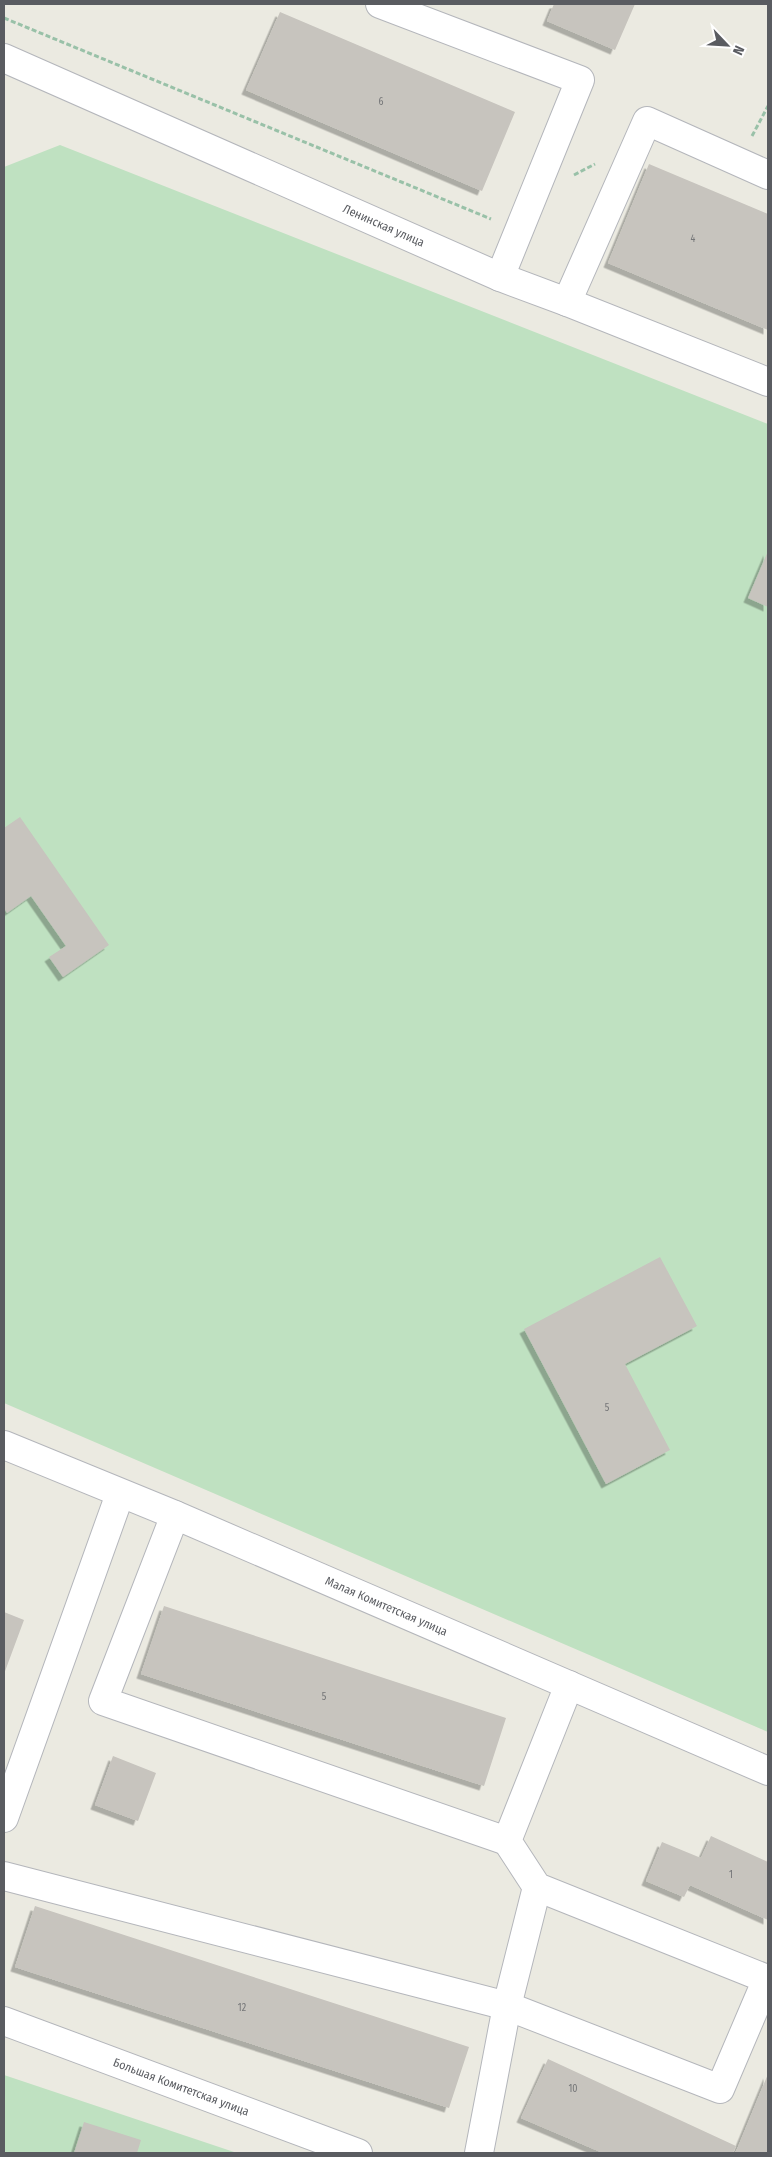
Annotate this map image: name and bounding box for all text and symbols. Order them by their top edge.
north arrow [702,20,752,70]
text: N [729,43,748,58]
house number: 6 [379,96,384,108]
street label: Ленинская улица [341,202,427,250]
house number: 4 [691,233,696,245]
house number: 5 [605,1402,610,1414]
street label: Малая Комитетская улица [323,1574,450,1639]
house number: 5 [322,1691,327,1703]
house number: 1 [729,1869,733,1881]
house number: 12 [238,2002,247,2014]
street label: Большая Комитетская улица [111,2055,251,2119]
house number: 10 [568,2083,578,2095]

